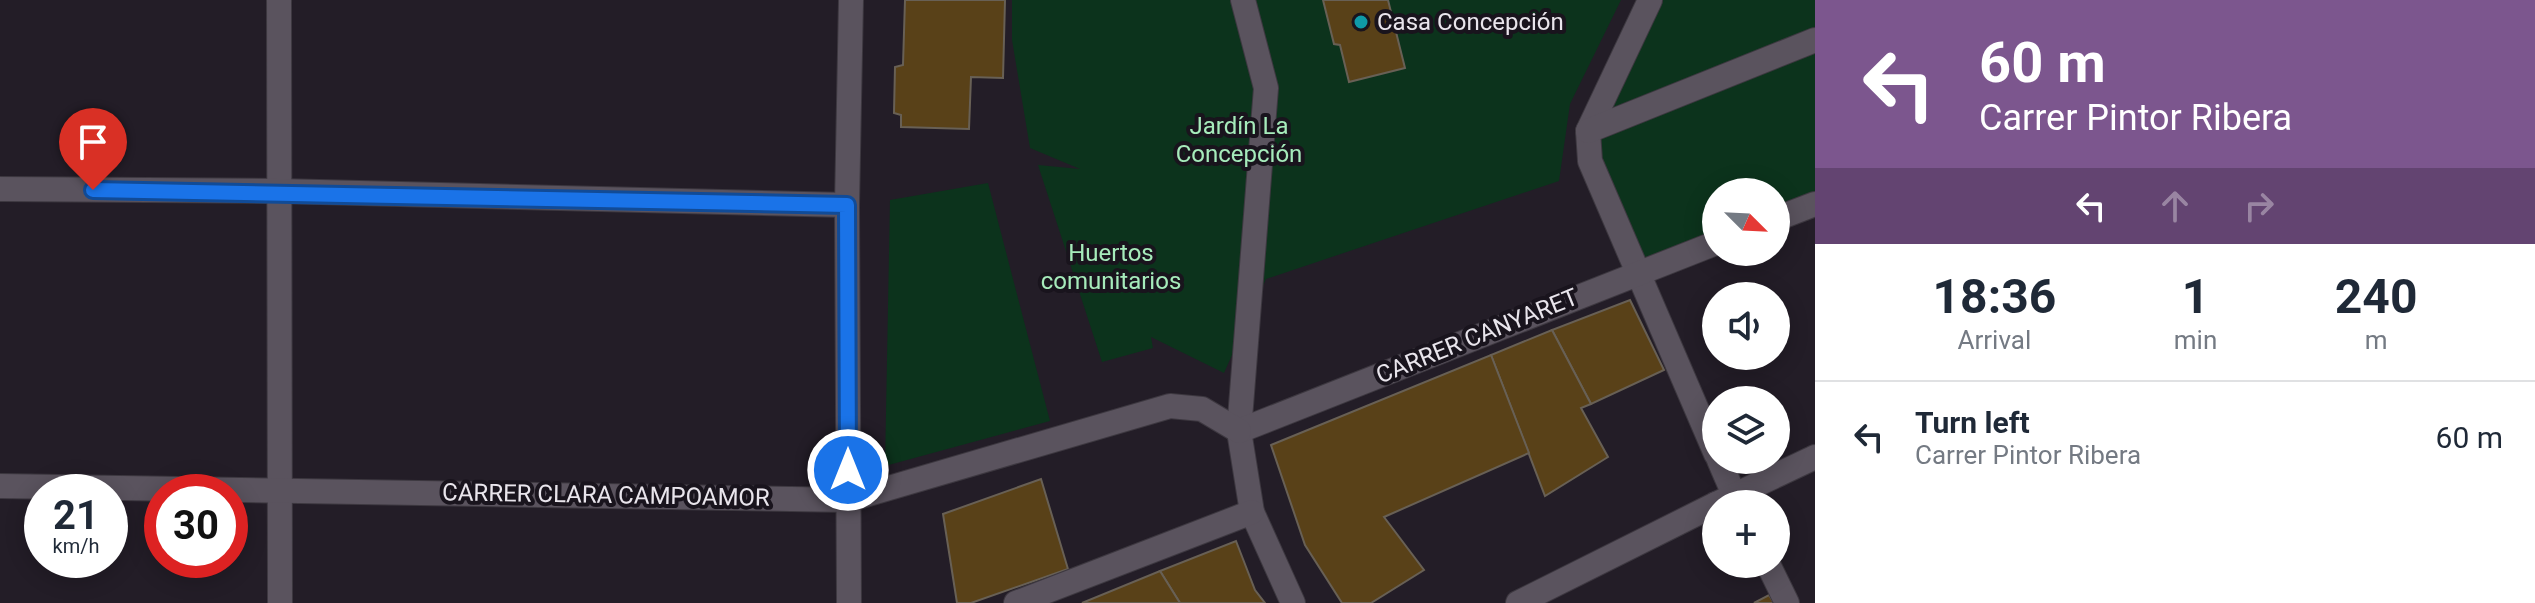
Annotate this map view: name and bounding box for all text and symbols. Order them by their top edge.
place label: Casa Concepción [1377,8,1564,36]
marker: Casa Concepción [1352,13,1370,31]
text: 60 m [1979,30,2106,96]
icon: left [1847,32,1951,136]
text: Carrer Pintor Ribera [1979,97,2292,139]
pin [59,108,127,190]
park label: Jardín La Concepción [1176,112,1302,168]
icon: arrive [71,120,115,164]
north arrow [1702,178,1790,266]
map controls [1702,178,1790,578]
icon: left [2069,184,2113,228]
icon: ahead [2153,184,2197,228]
icon: right [2237,184,2281,228]
park label: Huertos comunitarios [1041,239,1181,295]
text: 18:36 [1933,268,2056,325]
text: 1 [2182,268,2209,325]
text: 240 [2335,268,2417,325]
button: sound [1702,282,1790,370]
street label: CARRER CANYARET [1372,283,1582,389]
text: Arrival [1958,325,2031,355]
text: min [2174,325,2217,355]
text: m [2365,325,2388,355]
button: layers [1702,386,1790,474]
text: Turn left [1915,405,2030,440]
icon: left [1847,415,1891,459]
text: 60 m [2436,420,2503,455]
position arrow [806,428,890,512]
text: Carrer Pintor Ribera [1915,440,2141,470]
speed limit sign: 30 [144,474,248,578]
street label: CARRER CLARA CAMPOAMOR [442,478,770,512]
button: + [1702,490,1790,578]
text: 21 [53,492,99,539]
text: km/h [53,534,99,558]

